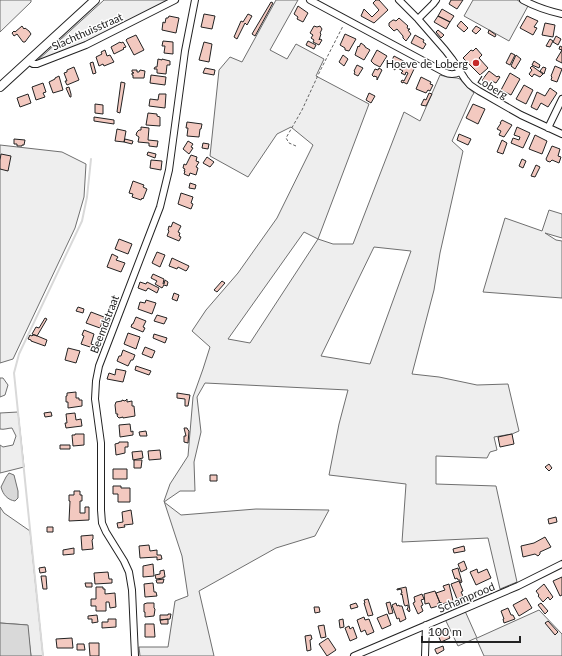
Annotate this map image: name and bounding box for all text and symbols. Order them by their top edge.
street label: Slachthuisstraat [49,10,125,52]
place label: Hoeve de Loberg [386,57,468,70]
marker: Hoeve de Loberg [471,58,481,68]
street label: Loberg [476,73,511,101]
street label: Beemdstraat [87,293,121,355]
street label: Schamprood [436,579,496,615]
scale bar [422,618,520,644]
text: 100 m [428,624,462,639]

